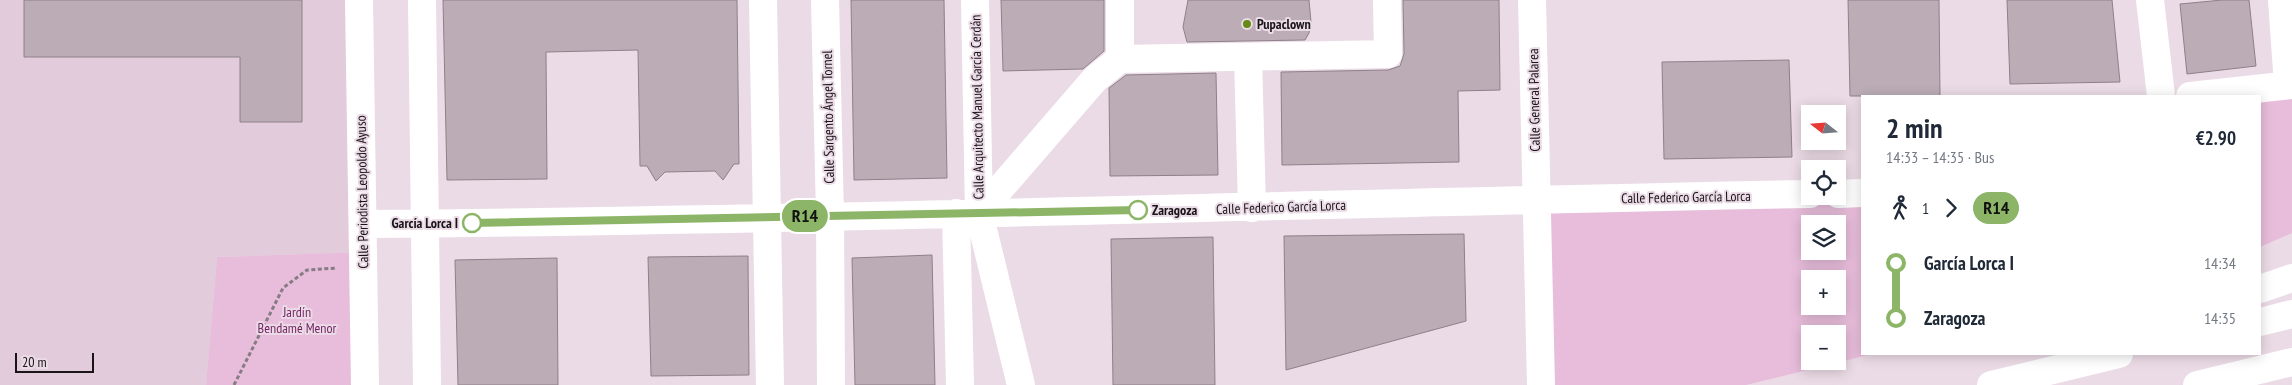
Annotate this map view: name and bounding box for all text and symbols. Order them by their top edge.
street label: Calle Arquitecto Manuel García Cerdán [966,15,988,199]
place label: Pupaclown [1257,15,1311,33]
marker: Pupaclown [1241,18,1253,30]
street label: Calle General Palarea [1524,48,1544,152]
street label: Calle Sargento Ángel Tornel [818,50,838,184]
north arrow [1801,105,1846,150]
map controls [1801,105,1846,370]
text: 2 min [1886,109,1943,146]
street label: Calle Periodista Leopoldo Ayuso [352,115,372,269]
text: €2.90 [2196,126,2236,150]
text: 14:33 – 14:35 · Bus [1886,147,1994,167]
button: locate [1801,160,1846,205]
street label: Calle Federico García Lorca [1621,187,1751,207]
icon: walk [1886,194,1914,222]
icon: forward [1937,194,1965,222]
street label: Calle Federico García Lorca [1216,196,1346,218]
text: R14 [1983,196,2009,219]
text: 1 [1922,198,1929,218]
line badge: R14 [776,200,834,232]
marker: Zaragoza [1128,200,1148,220]
place label: Zaragoza [1152,201,1198,219]
text: R14 [792,204,818,227]
marker: García Lorca I [462,213,482,233]
place label: García Lorca I [392,214,458,232]
button: layers [1801,215,1846,260]
text: García Lorca I [1924,251,2014,275]
text: 14:34 [2204,253,2236,273]
button: + [1801,270,1846,315]
park label: Jardín Bendamé Menor [258,303,337,337]
text: Zaragoza [1924,306,1985,330]
text: 14:35 [2204,308,2236,328]
button: − [1801,325,1846,370]
scale bar [15,350,94,373]
text: 20 m [22,353,47,371]

